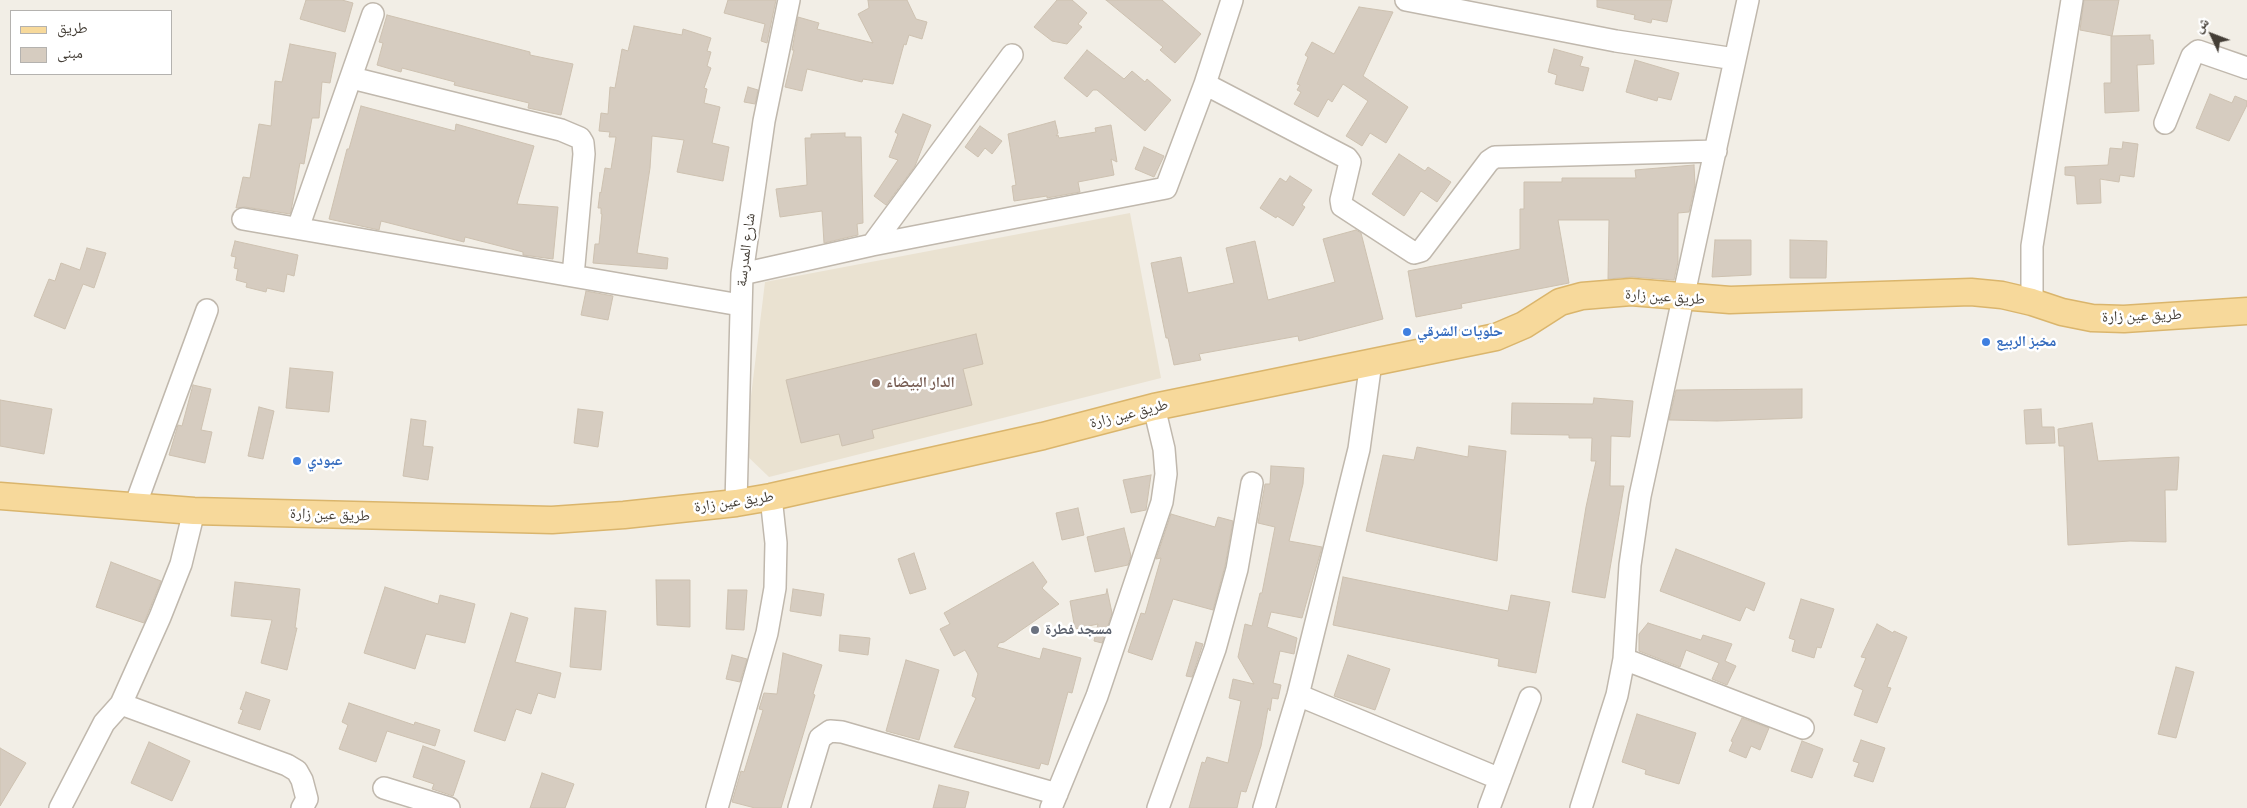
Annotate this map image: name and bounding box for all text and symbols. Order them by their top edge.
legend [10,10,172,75]
north arrow [2187,10,2237,60]
text: ش [2189,13,2213,36]
text: طريق [57,18,88,37]
text: مبنى [57,43,83,62]
street label: شارع المدرسة [733,212,759,288]
street label: طريق عين زارة [1624,285,1706,309]
street label: طريق عين زارة [2102,306,2182,326]
place label: حلويات الشرقي [1417,323,1503,341]
marker: حلويات الشرقي [1401,326,1413,338]
place label: مخبز الربيع [1996,333,2056,351]
marker: مخبز الربيع [1980,336,1992,348]
place label: الدار البيضاء [886,374,955,392]
marker: الدار البيضاء [870,377,882,389]
street label: طريق عين زارة [1088,396,1170,432]
place label: عبودي [307,452,343,470]
marker: عبودي [291,455,303,467]
street label: طريق عين زارة [693,488,775,516]
street label: طريق عين زارة [290,505,370,525]
place label: مسجد فطرة [1045,621,1112,639]
marker: مسجد فطرة [1029,624,1041,636]

